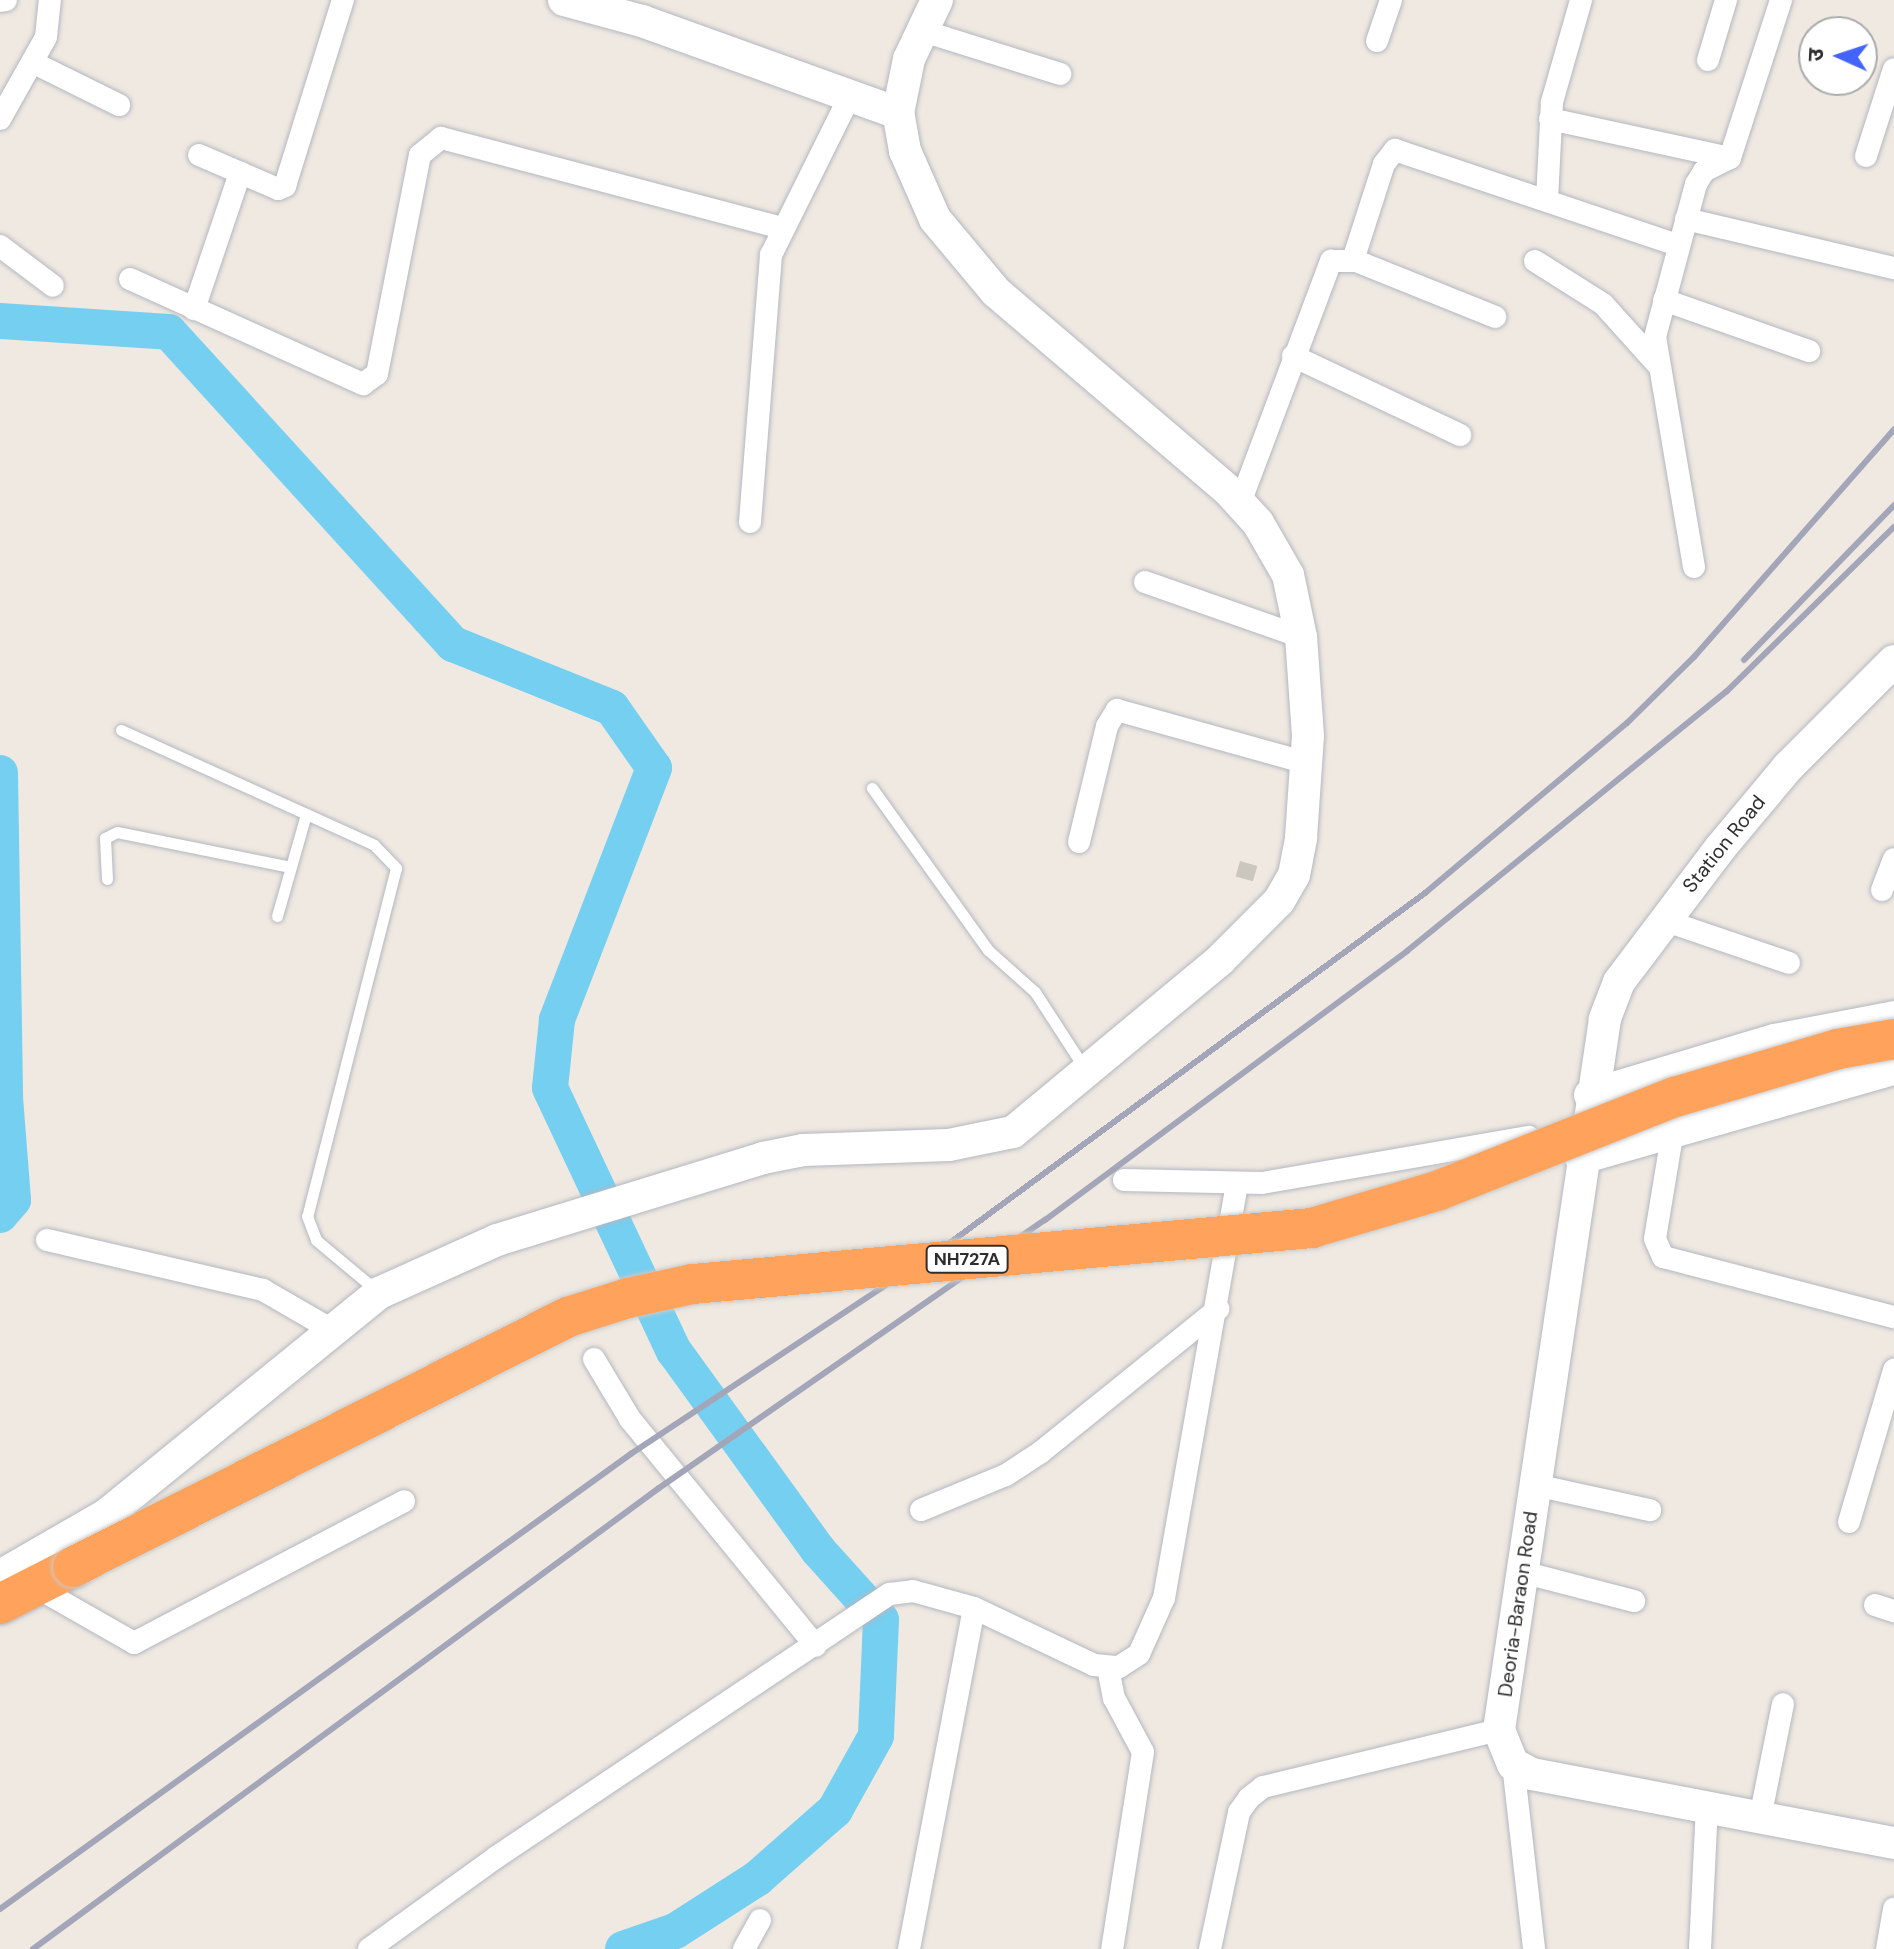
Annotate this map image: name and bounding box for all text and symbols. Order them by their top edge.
north arrow [1798,16,1878,96]
text: उ [1801,48,1830,62]
street label: Station Road [1678,791,1770,897]
road number: NH727A [925,1245,1009,1273]
street label: Deoria-Baraon Road [1493,1510,1543,1698]

